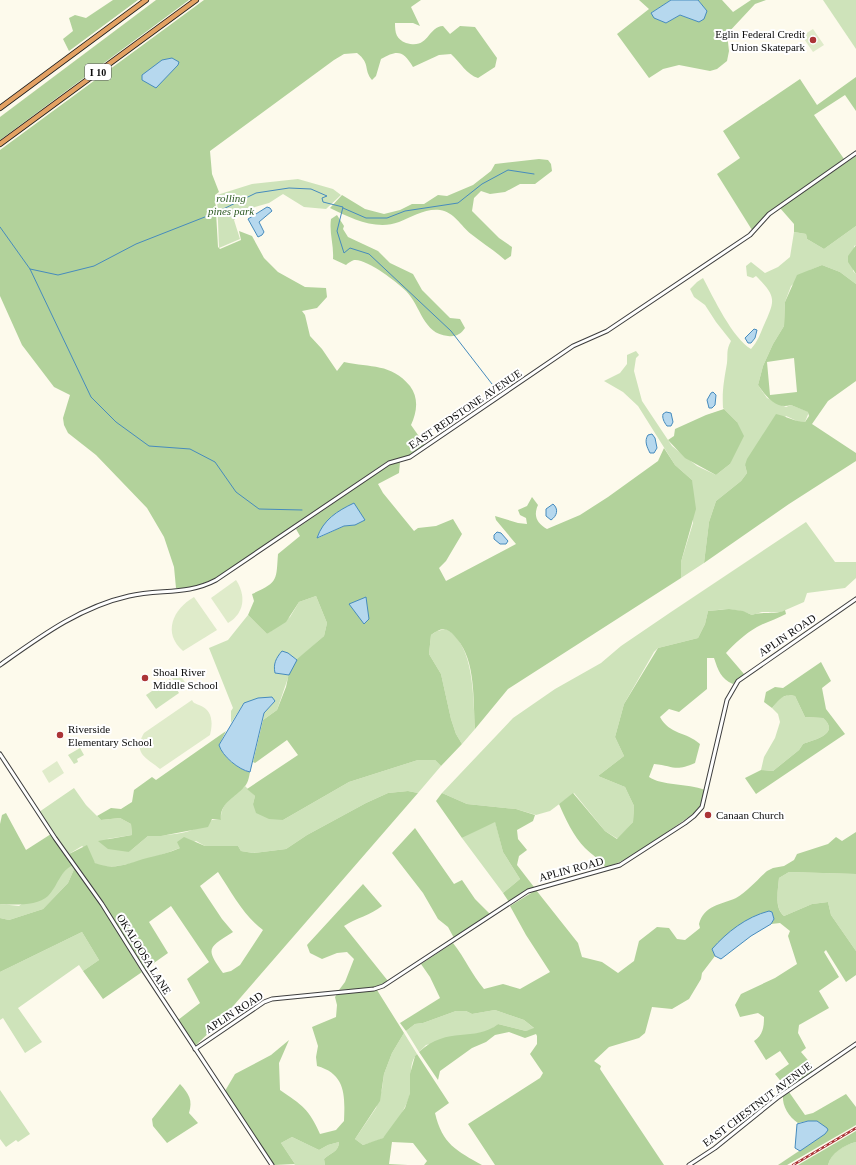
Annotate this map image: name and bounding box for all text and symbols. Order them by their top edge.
place label: Eglin Federal Credit Union Skatepark [715,28,805,53]
marker: Eglin Federal Credit Union Skatepark [808,35,818,45]
road number: I 10 [85,64,111,80]
park label: rolling pines park [207,192,255,217]
street label: EAST REDSTONE AVENUE [406,367,524,451]
street label: APLIN ROAD [756,611,818,659]
place label: Shoal River Middle School [153,666,218,691]
marker: Shoal River Middle School [140,673,150,683]
place label: Riverside Elementary School [68,723,152,748]
marker: Riverside Elementary School [55,730,65,740]
place label: Canaan Church [716,809,785,821]
marker: Canaan Church [703,810,713,820]
street label: APLIN ROAD [537,855,605,883]
street label: OKALOOSA LANE [115,912,174,996]
street label: APLIN ROAD [203,989,265,1035]
street label: EAST CHESTNUT AVENUE [700,1059,814,1149]

